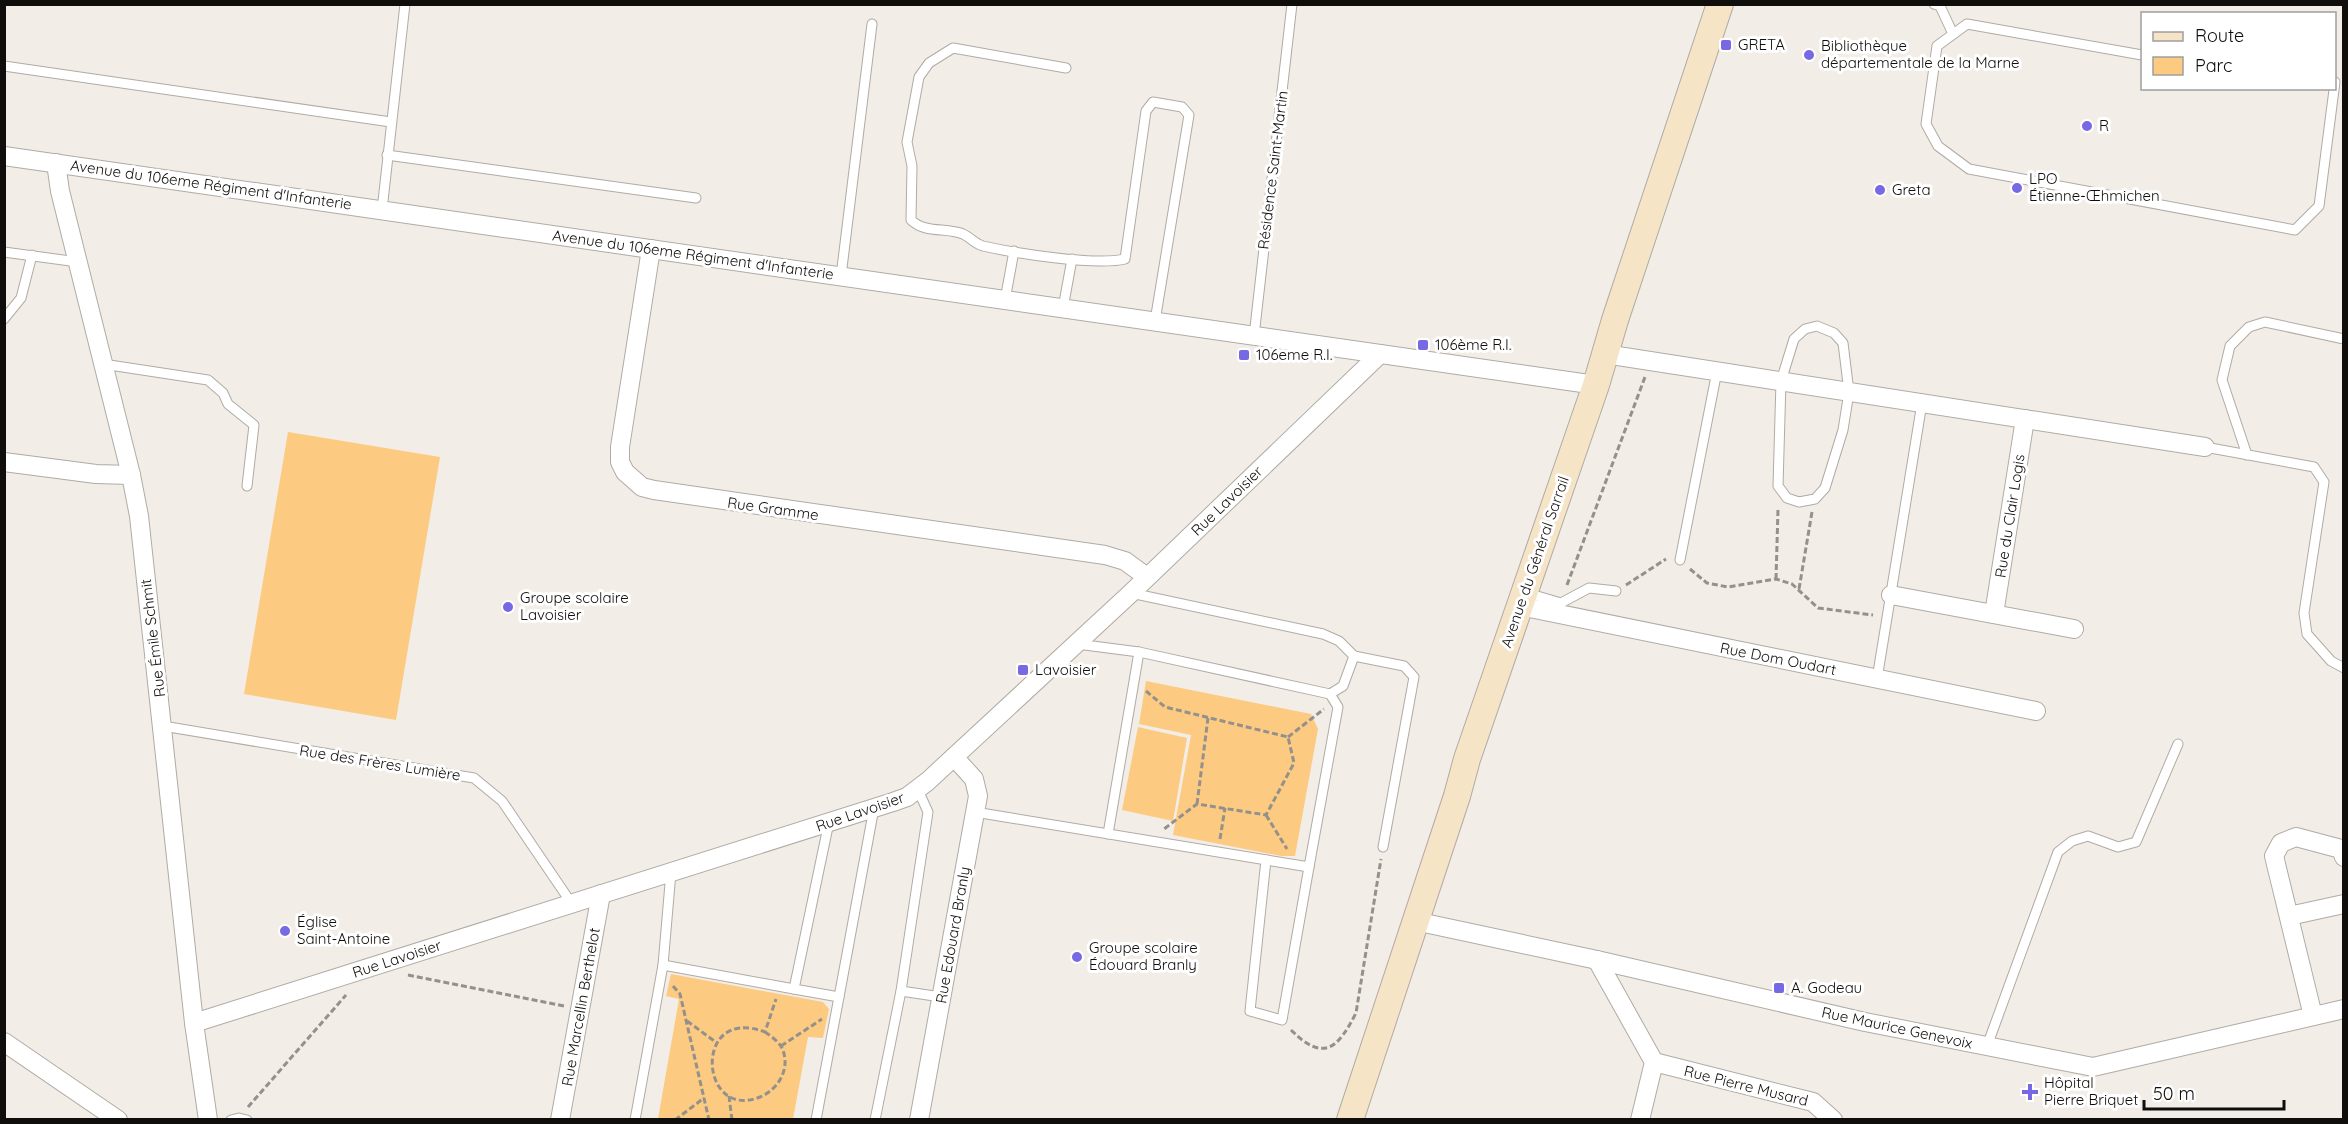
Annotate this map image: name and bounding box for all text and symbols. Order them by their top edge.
legend [2141,12,2336,90]
text: Route [2195,24,2244,47]
place label: GRETA [1738,35,1785,54]
place label: Bibliothèque départementale de la Marne [1821,36,2020,72]
marker: GRETA [1719,38,1733,52]
marker: Bibliothèque départementale de la Marne [1802,48,1816,62]
text: Parc [2195,54,2232,77]
street label: Résidence Saint-Martin [1253,89,1292,250]
place label: R [2099,116,2109,135]
marker: R [2080,119,2094,133]
street label: Avenue du 106eme Régiment d'Infanterie [69,155,353,214]
place label: LPO Étienne-Œhmichen [2029,169,2160,205]
place label: Greta [1892,180,1931,199]
marker: LPO Étienne-Œhmichen [2010,181,2024,195]
marker: Greta [1873,183,1887,197]
street label: Avenue du 106eme Régiment d'Infanterie [551,225,835,284]
place label: 106ème R.I. [1435,335,1512,354]
marker: 106ème R.I. [1416,338,1430,352]
place label: 106eme R.I. [1256,345,1333,364]
marker: 106eme R.I. [1237,348,1251,362]
street label: Rue du Clair Logis [1990,453,2029,579]
street label: Rue Lavoisier [1187,462,1267,540]
street label: Avenue du Général Sarrail [1496,474,1573,650]
street label: Rue Gramme [726,493,820,524]
street label: Rue Émile Schmit [136,578,169,698]
place label: Groupe scolaire Lavoisier [520,588,629,624]
marker: Groupe scolaire Lavoisier [501,600,515,614]
street label: Rue Dom Oudart [1718,638,1838,679]
place label: Lavoisier [1035,660,1097,679]
marker: Lavoisier [1016,663,1030,677]
street label: Rue des Frères Lumière [298,740,462,785]
street label: Rue Lavoisier [813,787,907,836]
street label: Rue Edouard Branly [931,865,974,1005]
place label: Église Saint-Antoine [297,912,390,948]
marker: Église Saint-Antoine [278,924,292,938]
street label: Rue Marcellin Berthelot [557,926,604,1088]
street label: Rue Lavoisier [350,935,444,982]
place label: Groupe scolaire Édouard Branly [1089,938,1198,974]
marker: Groupe scolaire Édouard Branly [1070,950,1084,964]
place label: A. Godeau [1791,978,1862,997]
marker: A. Godeau [1772,981,1786,995]
street label: Rue Maurice Genevoix [1820,1002,1974,1053]
street label: Rue Pierre Musard [1682,1061,1810,1110]
place label: Hôpital Pierre Briquet [2044,1073,2138,1109]
scale bar [2144,1073,2284,1111]
text: 50 m [2153,1082,2195,1105]
marker: Hôpital Pierre Briquet [2021,1083,2039,1101]

